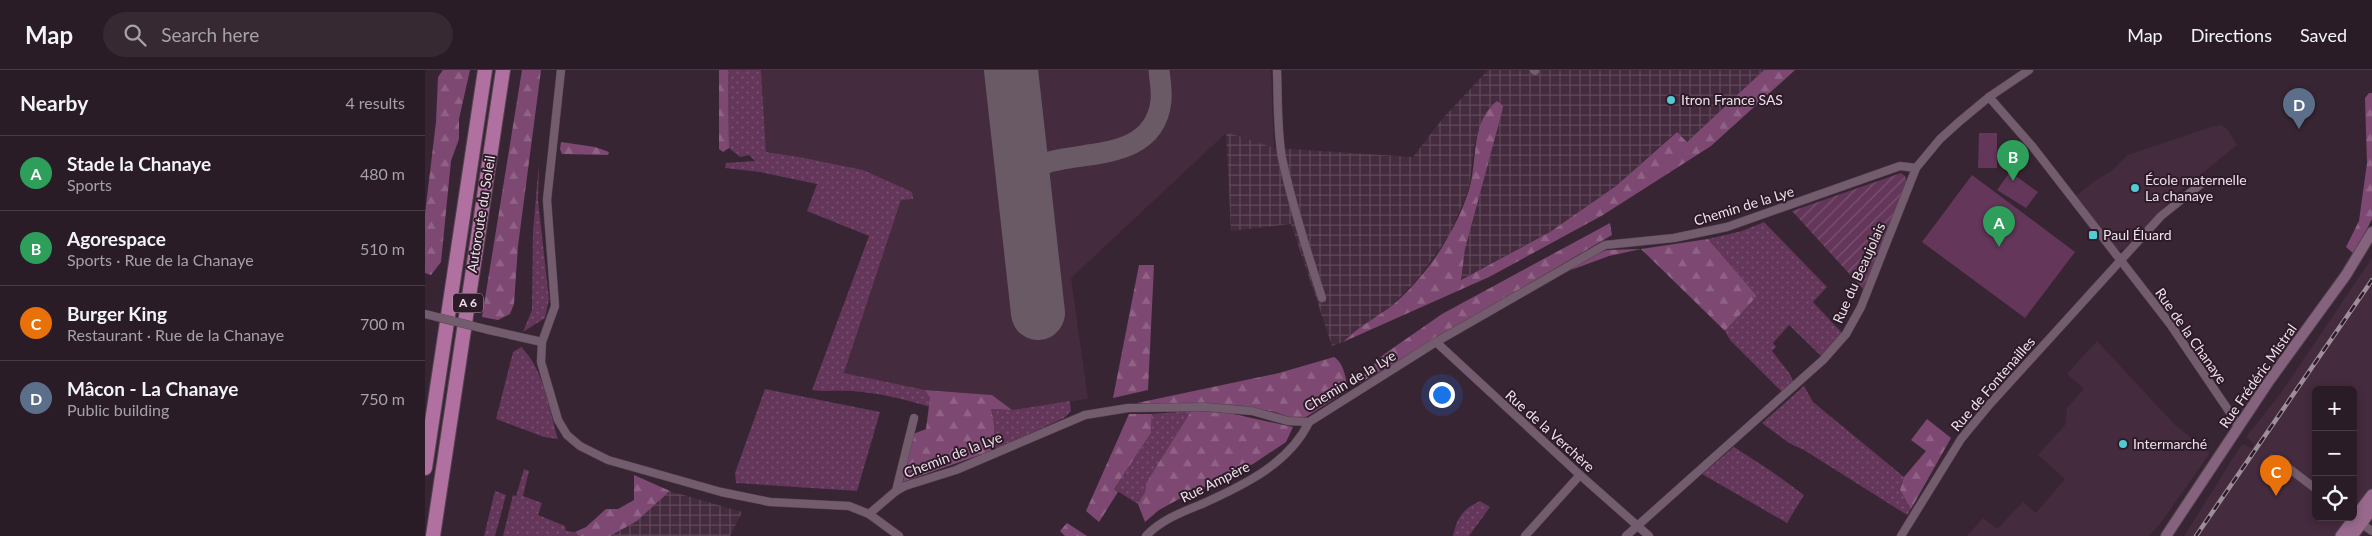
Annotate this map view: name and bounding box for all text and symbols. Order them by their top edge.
search box [103,12,453,57]
text: Map [25,20,73,49]
icon: search [121,21,149,49]
text: Search here [161,23,259,46]
text: Map [2127,24,2163,46]
text: Directions [2191,24,2272,46]
text: Saved [2300,24,2347,46]
pin: D [2283,88,2315,129]
text: Nearby [20,90,88,115]
place label: Itron France SAS [1681,91,1783,108]
text: 4 results [345,93,405,112]
marker: Itron France SAS [1665,94,1677,106]
pin: B [1997,140,2029,181]
text: Stade la Chanaye [67,152,211,175]
street label: Autoroute du Soleil [463,154,498,274]
text: A [30,164,42,183]
text: 480 m [360,164,405,183]
place label: École maternelle La chanaye [2145,171,2247,204]
text: Sports [67,175,112,194]
street label: Chemin de la Lye [1692,182,1796,229]
marker: École maternelle La chanaye [2129,182,2141,194]
pin: A [1983,206,2015,247]
street label: Rue du Beaujolais [1829,220,1888,326]
place label: Paul Éluard [2103,226,2172,243]
text: Agorespace [67,227,166,250]
marker: Paul Éluard [2087,229,2099,241]
text: B [31,239,41,258]
text: 510 m [360,239,405,258]
text: Sports · Rue de la Chanaye [67,250,254,269]
street label: Rue de la Chanaye [2152,285,2231,387]
road number: A 6 [453,294,483,312]
text: Burger King [67,302,167,325]
text: C [31,314,41,333]
text: 700 m [360,314,405,333]
street label: Rue Frédéric Mistral [2215,320,2300,431]
text: Restaurant · Rue de la Chanaye [67,325,284,344]
street label: Rue de Fontenailles [1947,333,2038,434]
street label: Chemin de la Lye [1301,347,1399,415]
text: Mâcon - La Chanaye [67,377,238,400]
your location [1429,382,1455,408]
street label: Rue de la Verchère [1502,386,1598,475]
map controls [2312,386,2357,521]
button: + [2312,386,2357,431]
text: D [30,389,42,408]
text: 750 m [360,389,405,408]
text: Public building [67,400,169,419]
street label: Chemin de la Lye [901,428,1004,481]
button: − [2312,431,2357,476]
place label: Intermarché [2133,435,2207,452]
marker: Intermarché [2117,438,2129,450]
pin: C [2260,455,2292,496]
street label: Rue Ampère [1177,457,1252,506]
button: locate [2312,476,2357,521]

